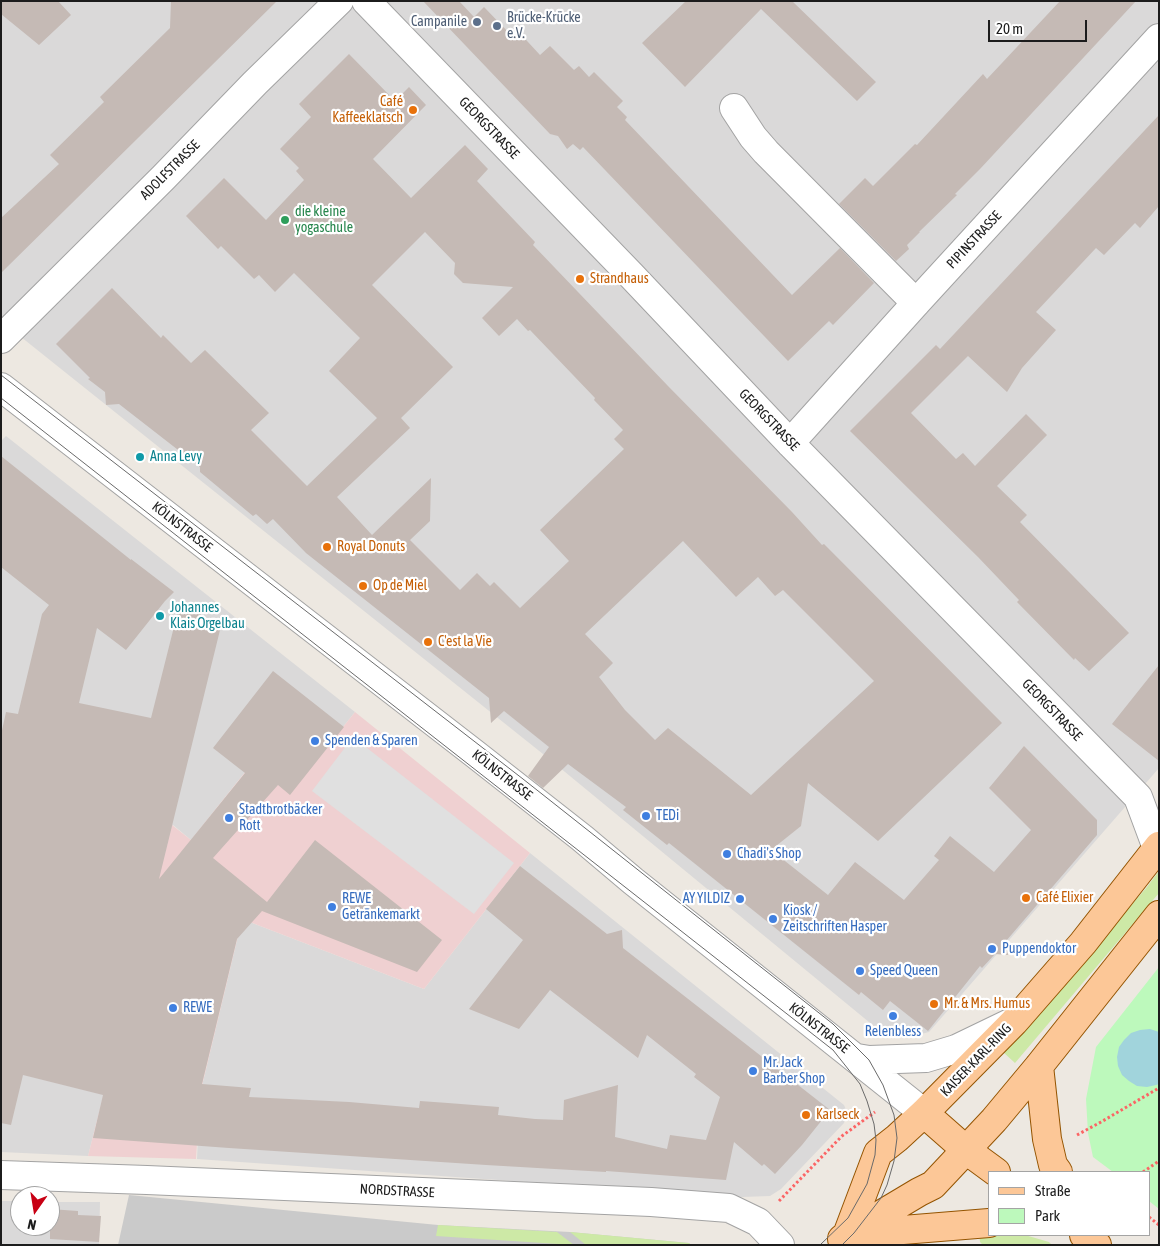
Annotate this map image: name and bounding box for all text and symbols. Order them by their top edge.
place label: Brücke-Krücke e.V. [507,10,581,42]
scale bar [990,10,1089,42]
place label: Campanile [411,14,467,30]
marker: Campanile [471,16,483,28]
marker: Brücke-Krücke e.V. [491,20,503,32]
text: 20 m [996,20,1023,37]
place label: Café Kaffeeklatsch [332,94,403,126]
street label: GEORGSTRASSE [455,94,523,162]
marker: Café Kaffeeklatsch [407,104,419,116]
street label: ADOLFSTRASSE [137,137,203,203]
place label: die kleine yogaschule [295,204,353,236]
street label: PIPINSTRASSE [943,208,1005,272]
marker: die kleine yogaschule [279,214,291,226]
place label: Strandhaus [590,271,649,287]
marker: Strandhaus [574,273,586,285]
street label: GEORGSTRASSE [735,386,803,454]
place label: Anna Levy [150,449,202,465]
marker: Anna Levy [134,451,146,463]
street label: KÖLNSTRASSE [148,498,216,556]
place label: Royal Donuts [337,539,405,555]
marker: Royal Donuts [321,541,333,553]
place label: Op de Miel [373,578,427,594]
marker: Op de Miel [357,580,369,592]
place label: Johannes Klais Orgelbau [170,600,245,632]
marker: Johannes Klais Orgelbau [154,610,166,622]
place label: C'est la Vie [438,634,492,650]
marker: C'est la Vie [422,636,434,648]
street label: GEORGSTRASSE [1018,676,1086,744]
place label: Spenden & Sparen [325,733,418,749]
marker: Spenden & Sparen [309,735,321,747]
street label: KÖLNSTRASSE [468,746,536,804]
place label: Stadtbrotbäcker Rott [239,802,322,834]
place label: TEDi [656,808,679,824]
marker: TEDi [640,810,652,822]
marker: Stadtbrotbäcker Rott [223,812,235,824]
place label: Chadi's Shop [737,846,801,862]
marker: Chadi's Shop [721,848,733,860]
place label: Café Elixier [1036,890,1093,906]
place label: REWE Getränkemarkt [342,891,420,924]
place label: AY YILDIZ [683,891,730,907]
marker: Café Elixier [1020,892,1032,904]
marker: AY YILDIZ [734,893,746,905]
marker: REWE Getränkemarkt [326,901,338,913]
place label: Kiosk / Zeitschriften Hasper [783,903,887,936]
marker: Kiosk / Zeitschriften Hasper [767,913,779,925]
place label: Puppendoktor [1002,941,1076,957]
marker: Puppendoktor [986,943,998,955]
place label: Speed Queen [870,963,938,979]
marker: Speed Queen [854,965,866,977]
place label: Mr. & Mrs. Humus [944,996,1030,1012]
marker: Mr. & Mrs. Humus [928,998,940,1010]
street label: KÖLNSTRASSE [785,999,853,1057]
place label: REWE [183,1000,212,1016]
marker: REWE [167,1002,179,1014]
marker: Relenbless [887,1010,899,1022]
street label: KAISER-KARL-RING [937,1020,1015,1100]
place label: Relenbless [865,1024,921,1040]
place label: Mr. Jack Barber Shop [763,1055,825,1088]
marker: Mr. Jack Barber Shop [747,1065,759,1077]
place label: Karlseck [816,1107,859,1123]
marker: Karlseck [800,1109,812,1121]
legend [988,1171,1150,1236]
street label: NORDSTRASSE [359,1181,435,1201]
text: Straße [1035,1182,1071,1199]
north arrow [10,1186,60,1236]
text: Park [1035,1207,1060,1224]
text: N [26,1216,38,1233]

